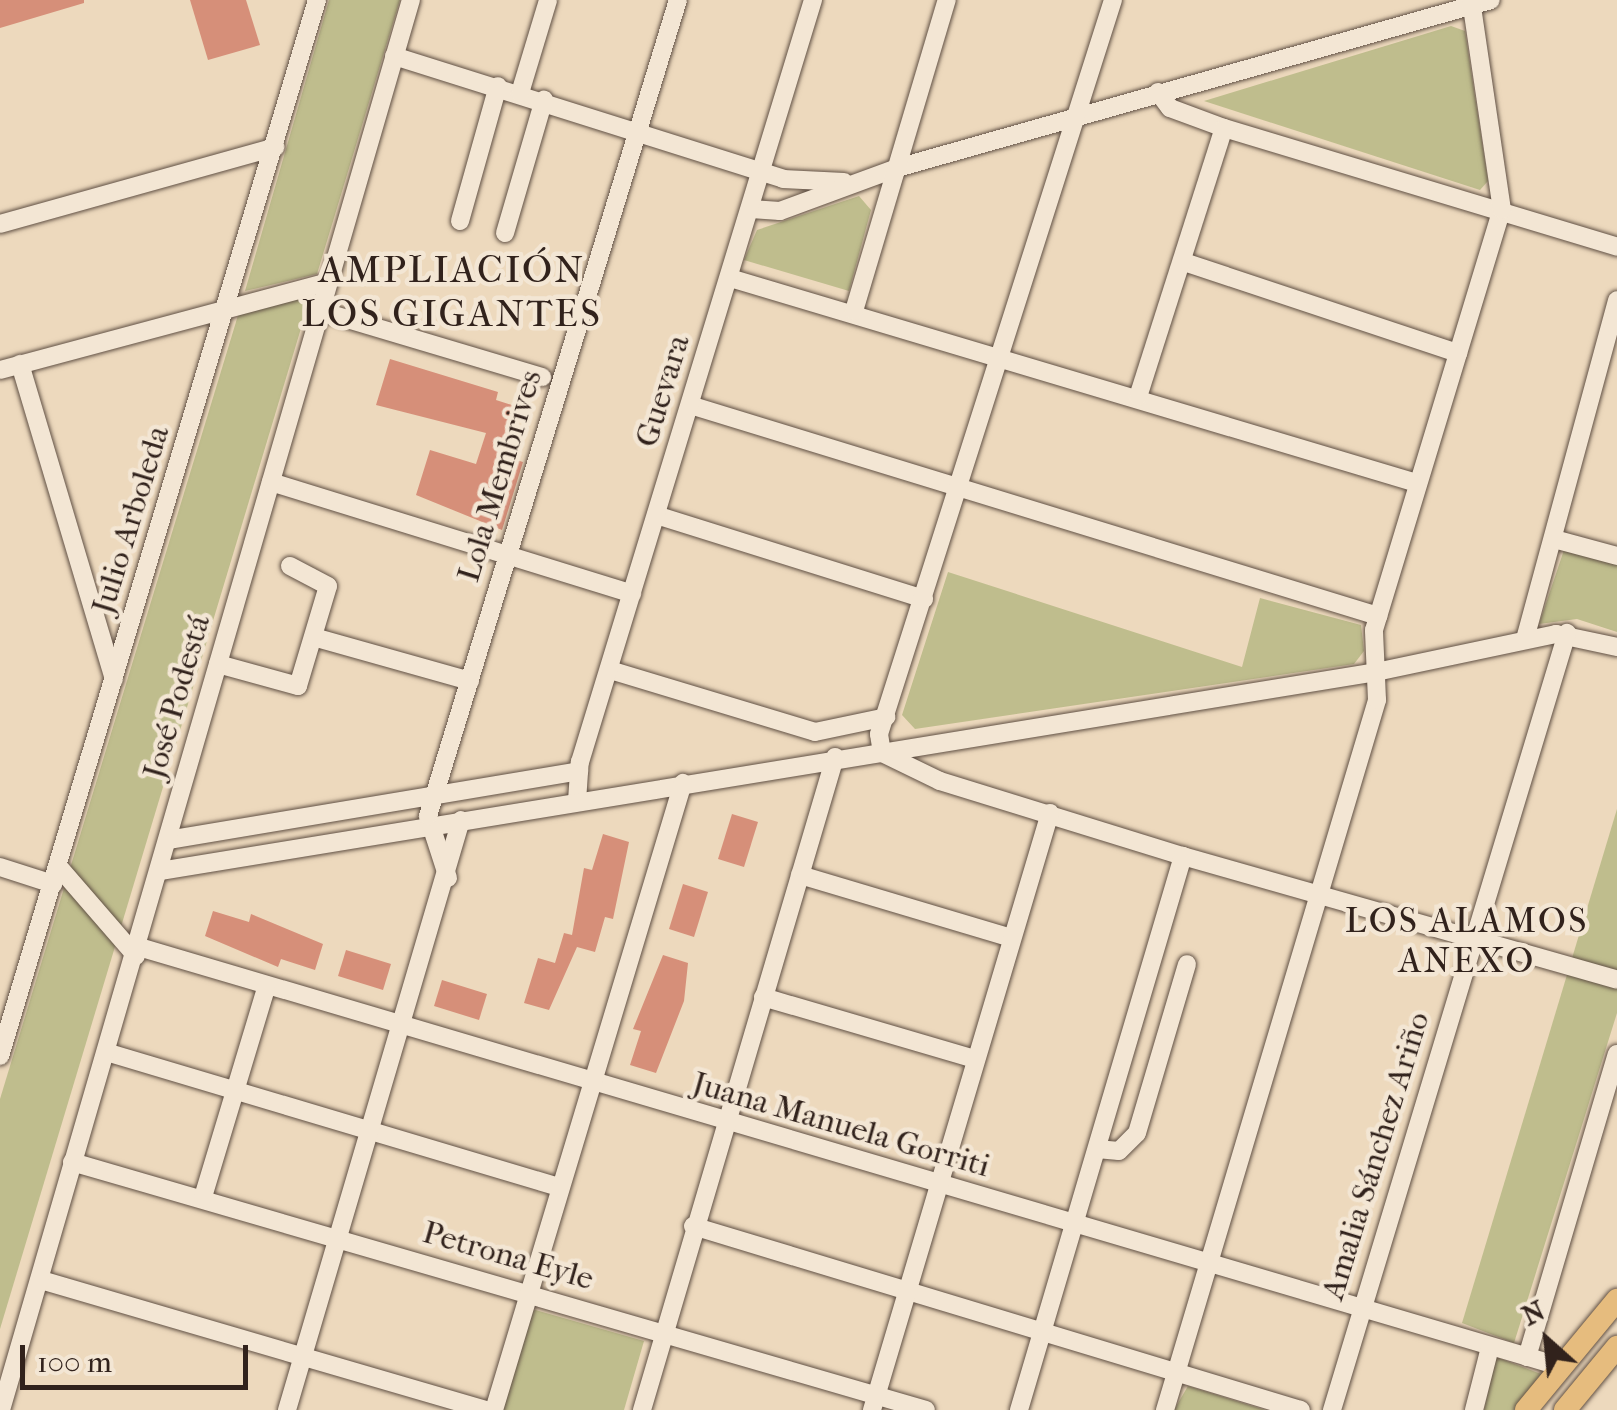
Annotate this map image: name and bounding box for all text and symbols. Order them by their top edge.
district label: AMPLIACIÓN LOS GIGANTES [302,247,602,336]
street label: Guevara [628,330,698,452]
street label: Lola Membrives [450,366,550,586]
street label: Julio Arboleda [84,421,178,619]
street label: José Podestá [135,611,219,783]
district label: LOS ALAMOS ANEXO [1345,900,1589,982]
street label: Amalia Sánchez Ariño [1314,1007,1438,1305]
street label: Juana Manuela Gorriti [688,1064,994,1186]
street label: Petrona Eyle [418,1213,598,1299]
north arrow [1497,1290,1597,1390]
text: N [1516,1293,1550,1332]
scale bar [25,1325,252,1387]
text: 100 m [37,1345,112,1380]

